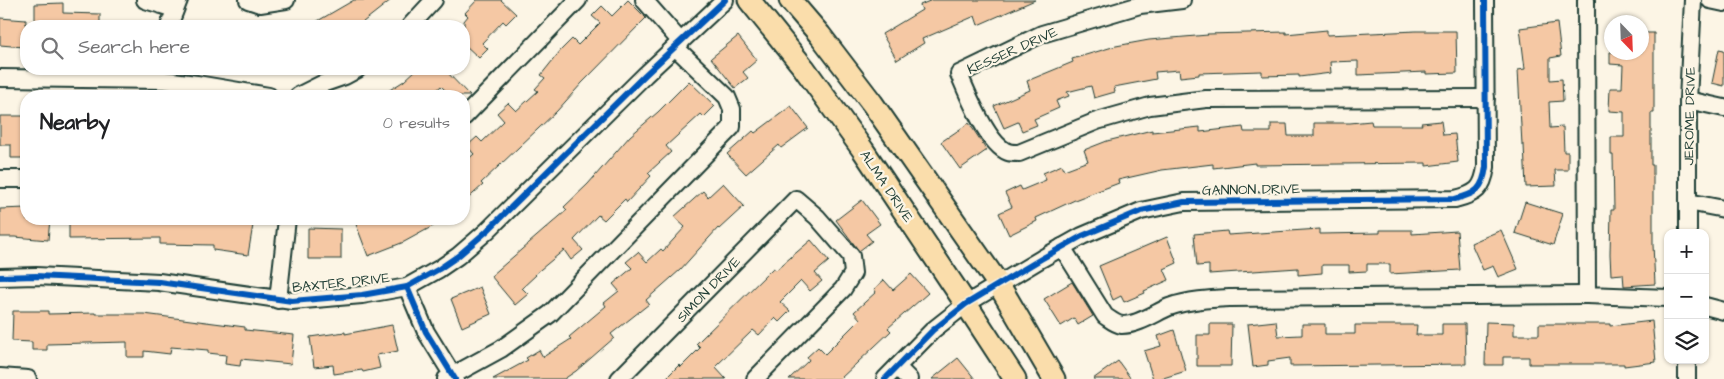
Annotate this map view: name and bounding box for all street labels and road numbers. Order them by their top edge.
street label: KESSER DRIVE [964,22,1061,80]
street label: JEROME DRIVE [1679,66,1701,166]
street label: ALMA DRIVE [855,147,918,227]
street label: GANNON DRIVE [1202,179,1301,201]
street label: SIMON DRIVE [672,252,746,327]
street label: BAXTER DRIVE [291,268,392,298]

